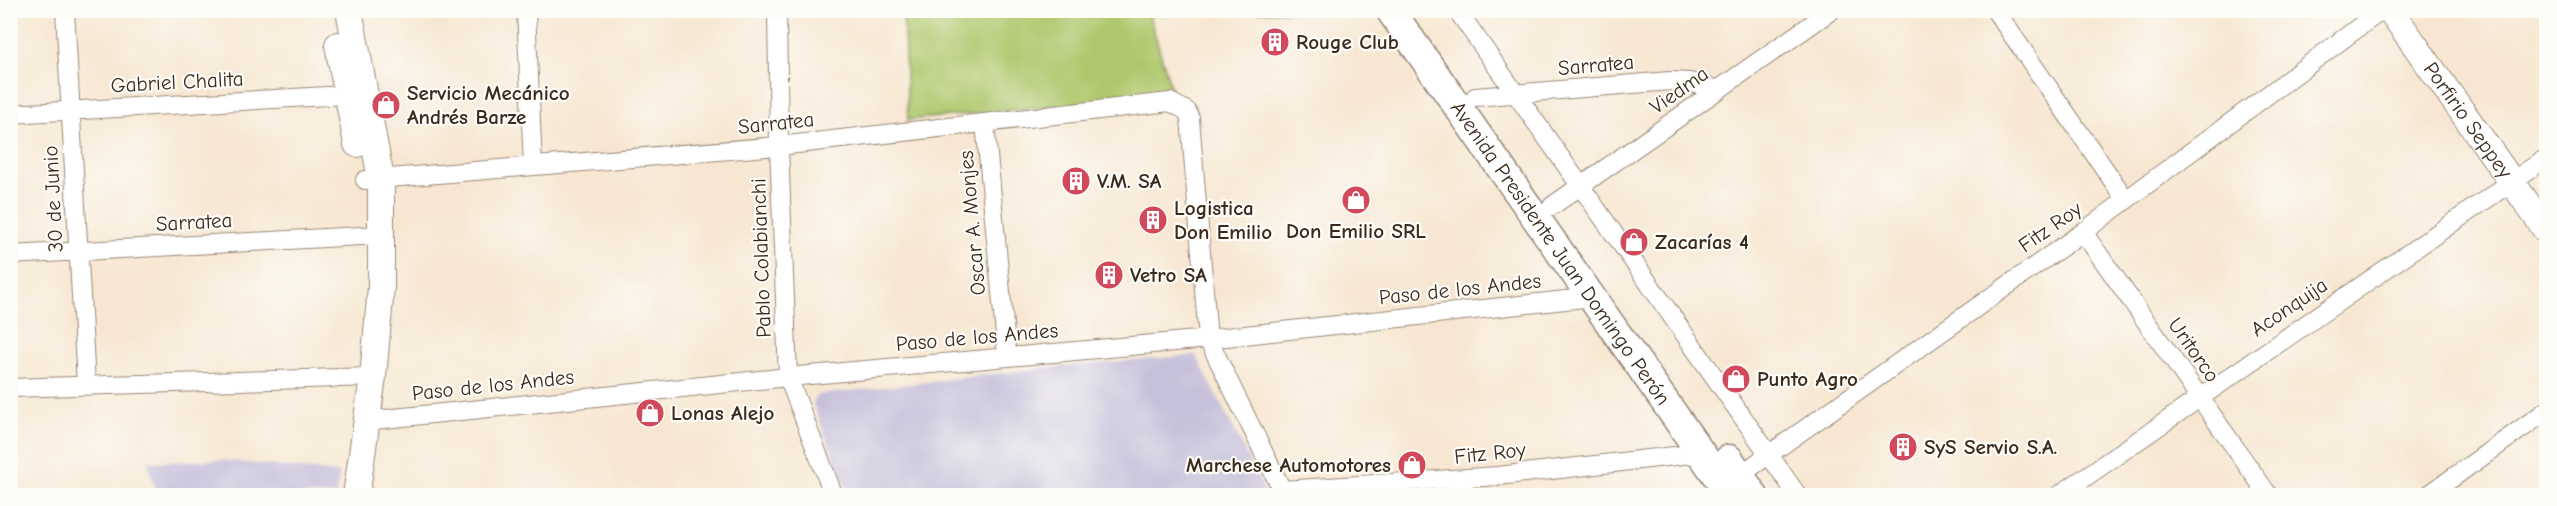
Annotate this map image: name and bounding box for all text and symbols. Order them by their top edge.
building icon: Rouge Club [1259,26,1291,58]
place label: Rouge Club [1296,30,1399,54]
street label: Sarratea [1557,50,1635,80]
street label: Porfirio Seppey [2419,57,2518,183]
street label: Viedma [1645,61,1713,119]
street label: Gabriel Chalita [110,67,244,97]
place label: Servicio Mecánico Andrés Barze [407,81,570,129]
shop icon: Servicio Mecánico Andrés Barze [370,89,402,121]
street label: Avenida Presidente Juan Domingo Perón [1446,97,1675,410]
street label: Sarratea [737,107,815,139]
street label: 30 de Junio [38,145,68,253]
street label: Oscar A. Monjes [954,150,990,296]
building icon: V.M. SA [1060,165,1092,197]
place label: V.M. SA [1097,169,1162,193]
street label: Pablo Colabianchi [746,178,776,338]
shop icon: Don Emilio SRL [1340,184,1372,216]
place label: Logistica Don Emilio [1174,196,1272,244]
street label: Fitz Roy [2014,196,2087,257]
building icon: Logistica Don Emilio [1137,204,1169,236]
street label: Sarratea [155,208,233,236]
place label: Don Emilio SRL [1286,219,1426,243]
shop icon: Zacarías 4 [1618,226,1650,258]
place label: Zacarías 4 [1655,230,1749,254]
building icon: Vetro SA [1093,259,1125,291]
place label: Vetro SA [1130,263,1207,287]
street label: Paso de los Andes [1378,269,1542,309]
street label: Aconquija [2246,273,2332,341]
street label: Uritorco [2163,313,2225,387]
street label: Paso de los Andes [895,318,1059,356]
shop icon: Punto Agro [1720,363,1752,395]
street label: Paso de los Andes [411,365,575,405]
place label: Punto Agro [1757,367,1858,391]
shop icon: Lonas Alejo [634,397,666,429]
place label: Lonas Alejo [671,401,774,425]
building icon: SyS Servio S.A. [1887,431,1919,463]
place label: SyS Servio S.A. [1924,435,2057,459]
street label: Fitz Roy [1453,437,1527,469]
shop icon: Marchese Automotores [1396,449,1428,481]
place label: Marchese Automotores [1186,453,1391,477]

